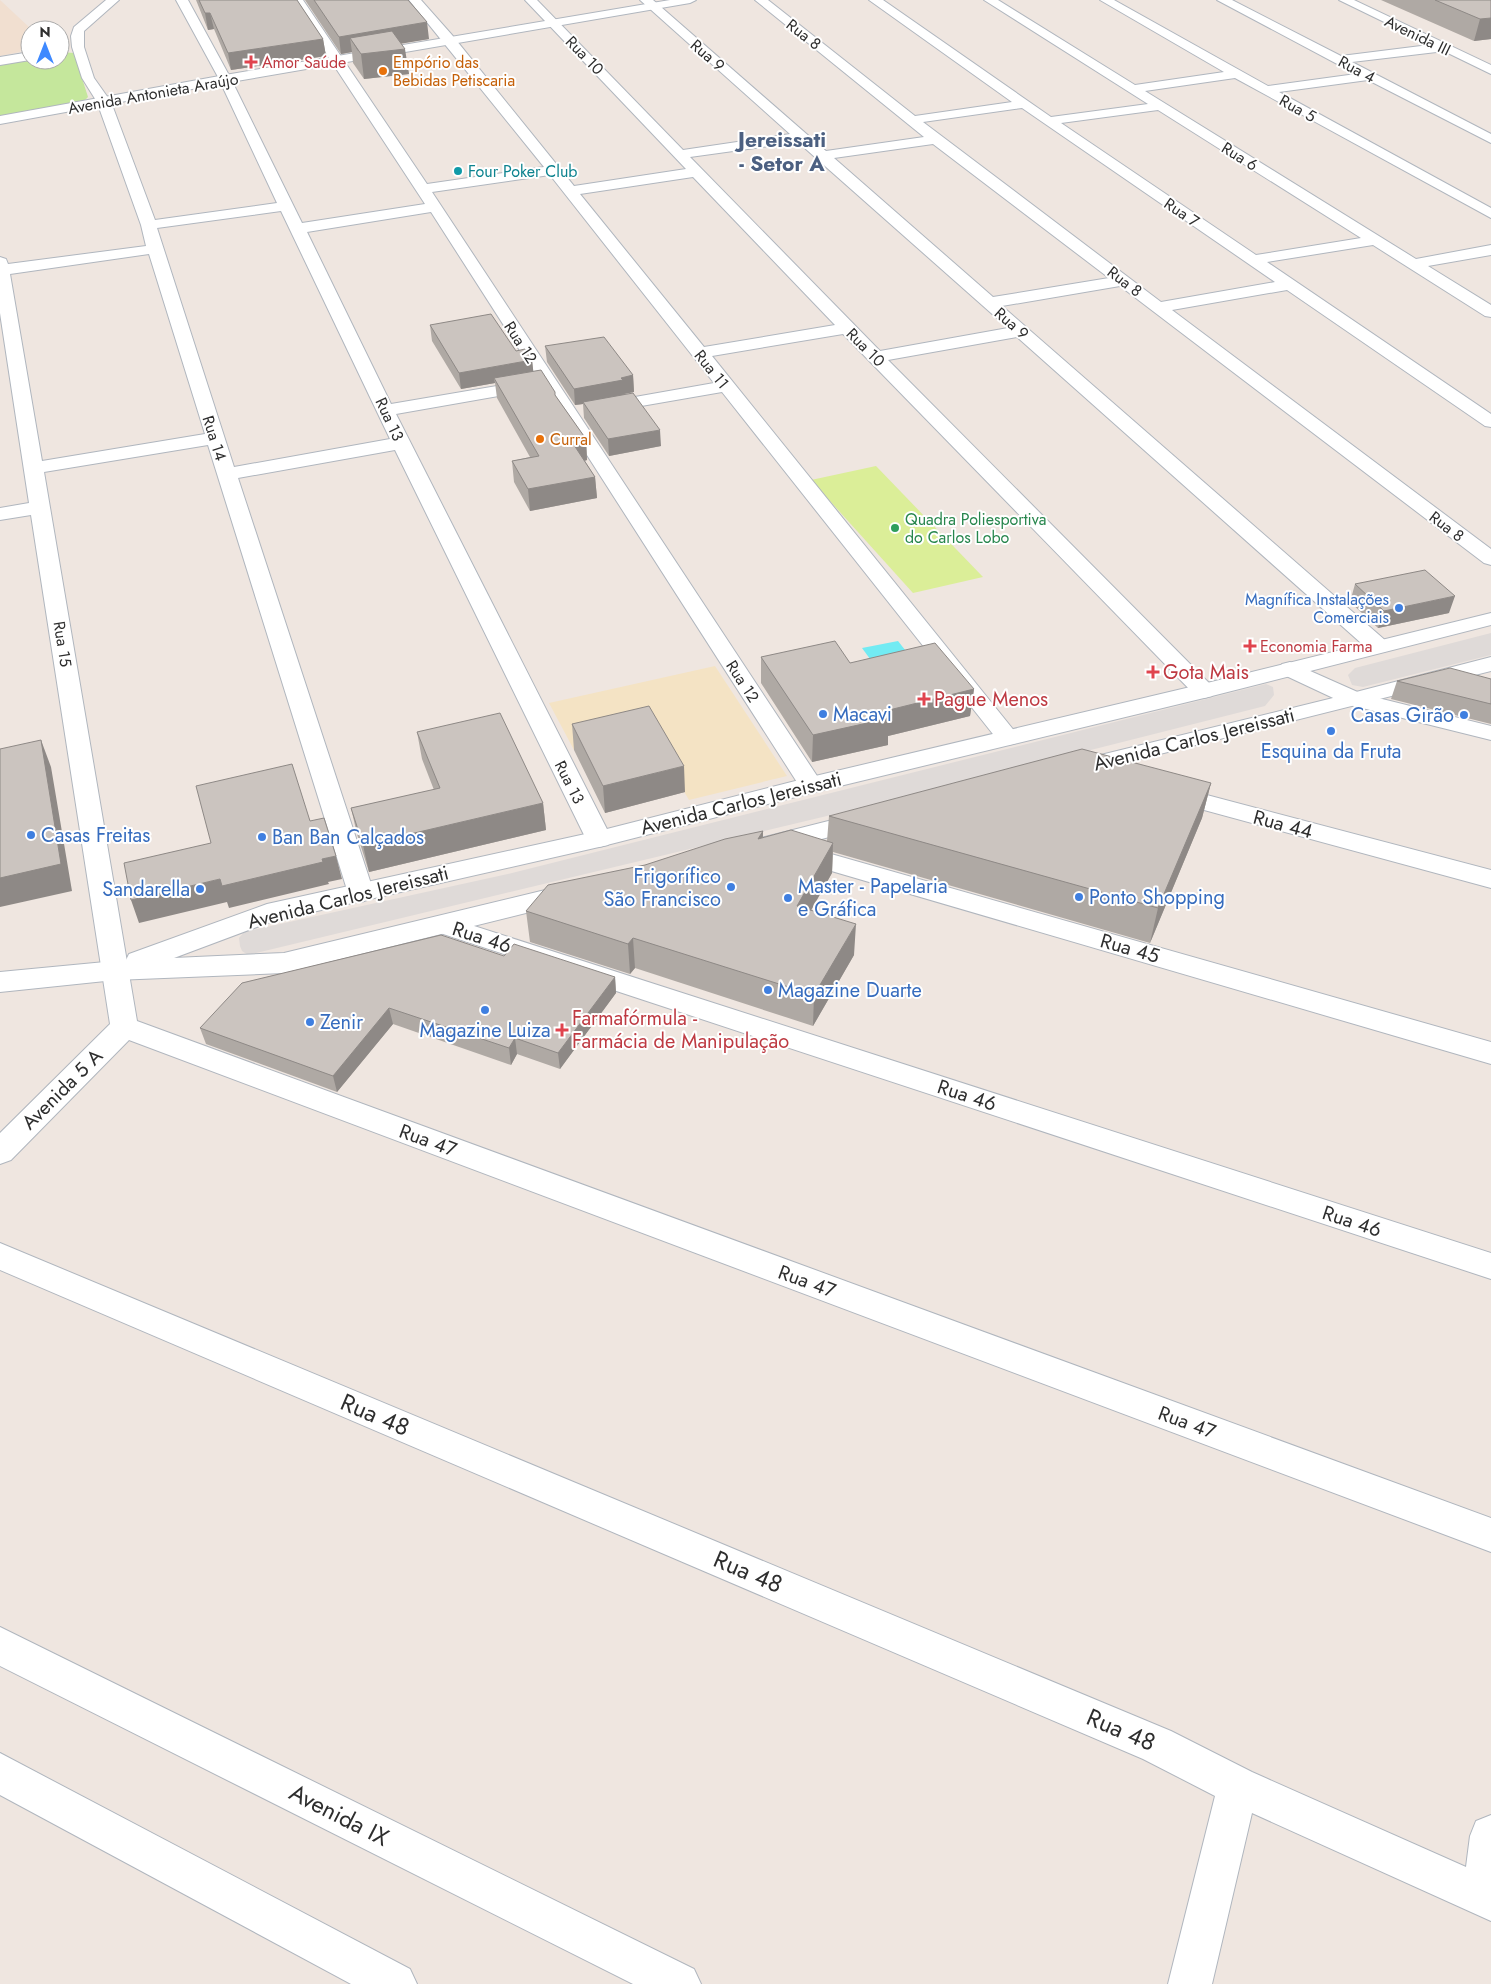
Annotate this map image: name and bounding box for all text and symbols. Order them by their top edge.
street label: Avenida III [1381,10,1455,61]
street label: Rua 8 [781,13,826,55]
north arrow [20,20,70,70]
text: N [39,22,51,42]
street label: Rua 10 [560,31,609,80]
street label: Rua 9 [685,34,730,77]
street label: Rua 4 [1334,50,1379,89]
place label: Amor Saúde [262,51,346,74]
place label: Empório das Bebidas Petiscaria [393,51,515,92]
marker: Amor Saúde [244,55,258,69]
marker: Empório das Bebidas Petiscaria [377,65,389,77]
street label: Avenida Antonieta Araújo [66,67,240,120]
street label: Rua 5 [1275,89,1320,128]
district label: Jereissati - Setor A [734,125,826,179]
street label: Rua 6 [1217,136,1262,177]
place label: Four Poker Club [468,160,577,183]
marker: Four Poker Club [452,165,464,177]
street label: Rua 7 [1159,192,1205,233]
street label: Rua 8 [1102,261,1147,302]
street label: Rua 9 [989,302,1034,345]
street label: Rua 12 [498,317,543,368]
street label: Rua 10 [841,323,890,372]
street label: Rua 11 [689,345,734,394]
street label: Rua 13 [369,394,410,445]
street label: Rua 14 [196,413,233,464]
place label: Curral [550,428,592,451]
marker: Curral [534,433,546,445]
street label: Rua 8 [1424,506,1469,547]
place label: Quadra Poliesportiva do Carlos Lobo [905,508,1046,549]
marker: Quadra Poliesportiva do Carlos Lobo [889,522,901,534]
place label: Magnífica Instalações Comerciais [1245,588,1389,629]
marker: Magnífica Instalações Comerciais [1393,602,1405,614]
street label: Rua 15 [48,620,77,669]
place label: Economia Farma [1260,635,1372,658]
marker: Economia Farma [1244,640,1256,652]
street label: Rua 12 [720,656,765,707]
place label: Gota Mais [1163,658,1249,687]
marker: Gota Mais [1147,666,1159,678]
place label: Pague Menos [934,685,1048,714]
marker: Pague Menos [918,693,930,705]
place label: Macavi [833,700,892,729]
street label: Avenida Carlos Jereissati [1090,700,1298,779]
place label: Casas Girão [1351,701,1454,730]
marker: Macavi [817,708,829,720]
marker: Casas Girão [1458,709,1470,721]
marker: Esquina da Fruta [1325,725,1337,737]
place label: Esquina da Fruta [1261,737,1401,766]
street label: Rua 13 [549,757,590,808]
street label: Avenida Carlos Jereissati [637,764,845,843]
street label: Rua 44 [1250,803,1316,846]
place label: Casas Freitas [41,821,150,850]
place label: Ban Ban Calçados [272,823,424,852]
marker: Casas Freitas [25,829,37,841]
marker: Ban Ban Calçados [256,831,268,843]
street label: Avenida Carlos Jereissati [244,858,452,937]
place label: Frigorífico São Francisco [604,862,721,914]
place label: Master - Papelaria e Gráfica [798,872,948,924]
place label: Sandarella [102,875,190,904]
marker: Frigorífico São Francisco [725,881,737,893]
marker: Sandarella [194,883,206,895]
place label: Ponto Shopping [1089,883,1225,912]
marker: Ponto Shopping [1073,891,1085,903]
marker: Master - Papelaria e Gráfica [782,892,794,904]
street label: Rua 46 [449,914,515,961]
street label: Rua 45 [1097,926,1163,971]
place label: Magazine Duarte [778,976,922,1005]
marker: Magazine Duarte [762,984,774,996]
marker: Magazine Luiza [479,1004,491,1016]
place label: Farmafórmula - Farmácia de Manipulação [572,1004,789,1056]
place label: Zenir [320,1008,363,1037]
marker: Zenir [304,1016,316,1028]
place label: Magazine Luiza [419,1016,551,1045]
marker: Farmafórmula - Farmácia de Manipulação [556,1024,568,1036]
street label: Avenida 5 A [15,1042,110,1136]
street label: Rua 46 [934,1072,1000,1119]
street label: Rua 47 [395,1117,461,1164]
street label: Rua 46 [1319,1198,1385,1245]
street label: Rua 47 [774,1258,840,1305]
street label: Rua 48 [335,1384,415,1445]
street label: Rua 47 [1154,1399,1220,1446]
street label: Rua 48 [708,1541,788,1602]
street label: Rua 48 [1081,1699,1161,1760]
street label: Avenida IX [283,1775,396,1855]

